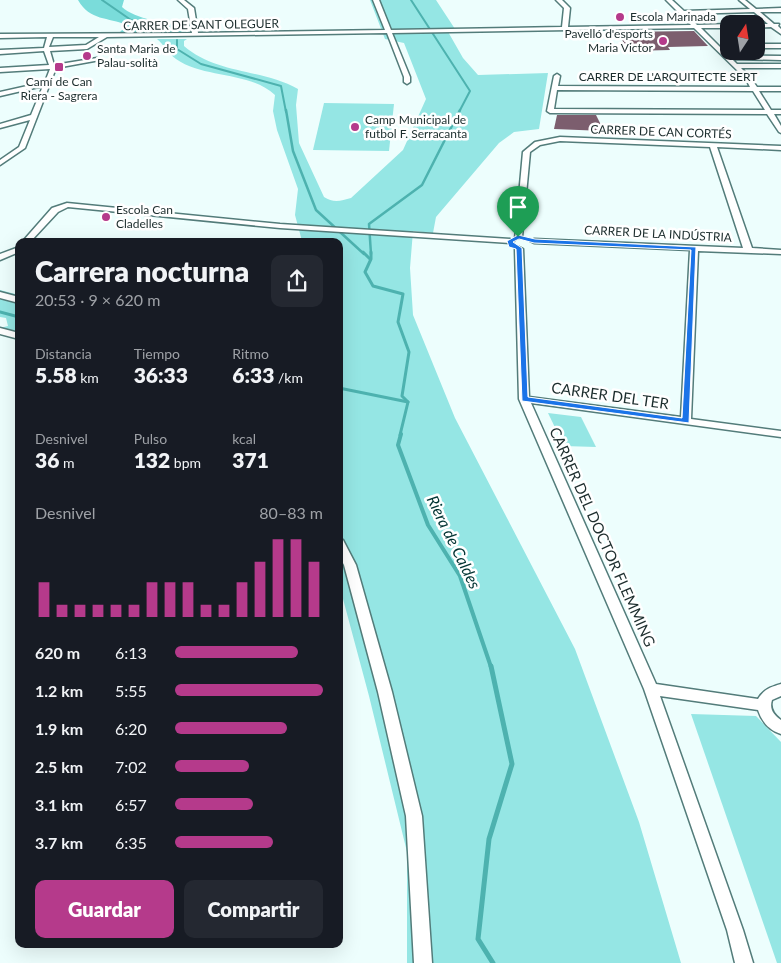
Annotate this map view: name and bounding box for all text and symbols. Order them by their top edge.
place label: Escola Marinada [630,9,716,24]
marker: Escola Marinada [614,11,626,23]
north arrow [720,15,765,60]
map controls [720,15,765,60]
street label: CARRER DE SANT OLEGUER [123,16,279,33]
place label: Pavelló d'esports Maria Victor [564,26,654,55]
marker: Pavelló d'esports Maria Victor [657,35,669,47]
place label: Santa Maria de Palau-solità [97,41,176,70]
marker: Santa Maria de Palau-solità [81,50,93,62]
marker: Camí de Can Riera - Sagrera [53,61,65,73]
street label: CARRER DE L'ARQUITECTE SERT [579,69,757,84]
place label: Camí de Can Riera - Sagrera [21,74,97,103]
place label: Camp Municipal de futbol F. Serracanta [365,112,467,141]
marker: Camp Municipal de futbol F. Serracanta [349,121,361,133]
street label: CARRER DE CAN CORTÉS [590,122,732,141]
pin [497,186,539,237]
icon: arrive [504,193,532,221]
place label: Escola Can Cladelles [116,202,173,231]
marker: Escola Can Cladelles [100,211,112,223]
street label: CARRER DE LA INDÚSTRIA [584,222,733,245]
text: Carrera nocturna [35,254,249,288]
button: share [271,255,323,307]
text: 20:53 · 9 × 620 m [35,290,160,309]
text: Distancia [35,345,92,362]
text: Tiempo [134,345,180,362]
text: Ritmo [232,345,269,362]
text: 5.58 [35,362,77,387]
text: 36:33 [134,362,188,387]
text: 6:33 [232,362,274,387]
text: km [77,369,99,386]
text: /km [274,369,303,386]
street label: CARRER DEL TER [550,378,671,412]
street label: CARRER DEL DOCTOR FLEMMING [546,424,660,649]
text: Desnivel [35,430,88,447]
text: Pulso [134,430,167,447]
text: kcal [232,430,256,447]
text: 36 [35,447,59,472]
text: 132 [134,447,170,472]
text: 371 [232,447,269,472]
text: m [59,454,74,471]
text: bpm [170,454,201,471]
water label: Riera de Caldes [424,492,486,592]
text: Desnivel [35,503,95,522]
text: 80–83 m [259,503,323,522]
text: 620 m [35,643,80,662]
text: 6:13 [115,643,147,662]
text: 1.2 km [35,681,83,700]
text: 5:55 [115,681,147,700]
text: 1.9 km [35,719,83,738]
text: 6:20 [115,719,147,738]
text: 2.5 km [35,757,83,776]
text: 7:02 [115,757,147,776]
text: 3.1 km [35,795,83,814]
text: 6:57 [115,795,147,814]
text: 3.7 km [35,833,83,852]
text: 6:35 [115,833,147,852]
button: Guardar [35,880,174,938]
button: Compartir [184,880,323,938]

